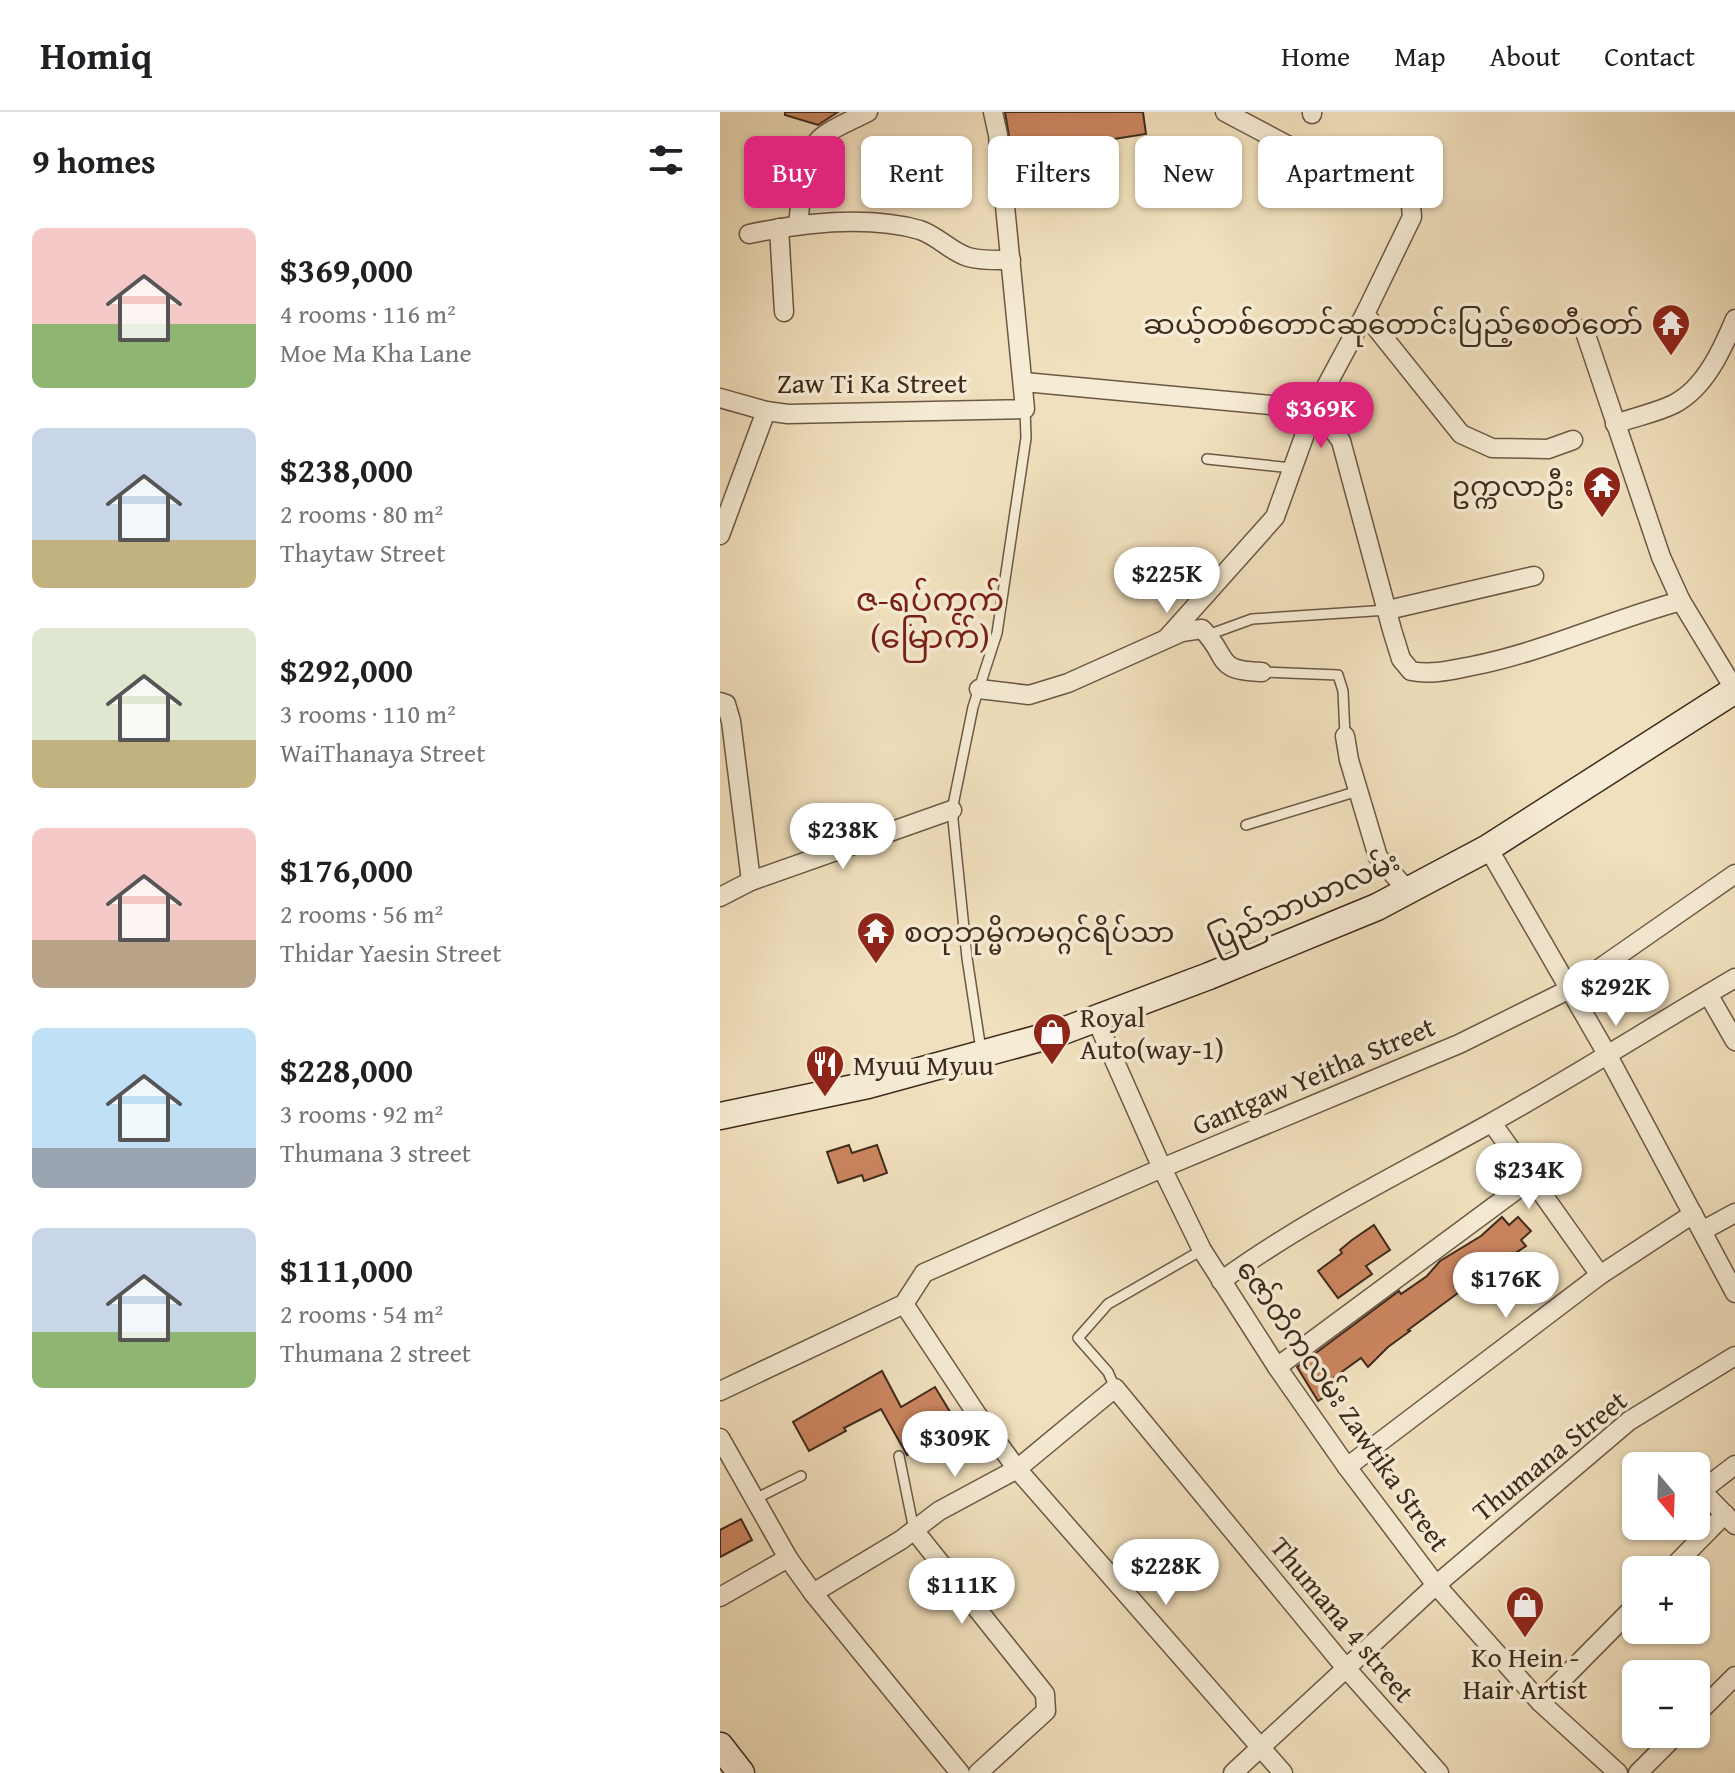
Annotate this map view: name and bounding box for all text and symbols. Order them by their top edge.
text: Homiq [40,27,152,83]
text: Home [1281,35,1350,76]
text: Map [1394,35,1446,76]
text: About [1490,35,1560,76]
text: Contact [1604,35,1695,76]
text: 9 homes [32,136,156,185]
chip: Buy [744,136,845,208]
chip: Rent [861,136,972,208]
chip: Filters [988,136,1119,208]
chip: New [1135,136,1242,208]
chip: Apartment [1258,136,1443,208]
icon: filters [644,138,688,182]
text: $369,000 [280,245,413,294]
icon: home [96,260,192,356]
text: 4 rooms · 116 m² [280,294,456,333]
temple icon: ဆယ့်တစ်တောင်ဆုတောင်းပြည့်စေတီတော် [1650,302,1692,357]
place label: ဆယ့်တစ်တောင်ဆုတောင်းပြည့်စေတီတော် [1143,303,1643,347]
text: Moe Ma Kha Lane [280,333,472,372]
street label: Zaw Ti Ka Street [777,362,967,403]
pin: $369K [1265,382,1377,450]
text: $369K [1286,388,1356,427]
text: $238,000 [280,445,413,494]
icon: home [96,460,192,556]
temple icon: ဥက္ကလာဦး [1581,464,1623,519]
place label: ဥက္ကလာဦး [1452,465,1574,509]
text: 2 rooms · 80 m² [280,494,443,533]
text: Thaytaw Street [280,533,445,572]
pin: $225K [1111,547,1223,615]
text: $225K [1132,553,1202,592]
district label: ဇ-ရပ်ကွက် (မြောက်) [856,576,1004,663]
text: $292,000 [280,645,413,694]
icon: home [96,660,192,756]
text: 3 rooms · 110 m² [280,694,456,733]
text: WaiThanaya Street [280,733,485,772]
pin: $238K [787,803,899,871]
text: $238K [808,809,878,848]
street label: ပြည်သာယာလမ်း [1202,840,1407,963]
text: $176,000 [280,845,413,894]
icon: home [96,860,192,956]
text: 2 rooms · 56 m² [280,894,443,933]
temple icon: စတုဘုမ္မိကမဂ္ဂင်ရိပ်သာ [855,910,897,965]
place label: စတုဘုမ္မိကမဂ္ဂင်ရိပ်သာ [904,911,1175,955]
text: Thidar Yaesin Street [280,933,501,972]
pin: $292K [1560,960,1672,1028]
text: $292K [1581,966,1651,1005]
place label: Royal Auto(way-1) [1080,996,1224,1069]
street label: Gantgaw Yeitha Street [1185,1005,1441,1145]
shop icon: Royal Auto(way-1) [1031,1011,1073,1066]
restaurant icon: Myuu Myuu [804,1043,846,1098]
place label: Myuu Myuu [853,1044,994,1085]
text: $228,000 [280,1045,413,1094]
icon: home [96,1060,192,1156]
text: 3 rooms · 92 m² [280,1094,443,1133]
text: Thumana 3 street [280,1133,471,1172]
pin: $234K [1473,1143,1585,1211]
text: $234K [1494,1149,1564,1188]
text: $111,000 [280,1245,413,1294]
street label: ဇော်တိကလမ်း Zawtika Street [1227,1251,1461,1559]
pin: $176K [1450,1252,1562,1320]
text: $176K [1471,1258,1541,1297]
icon: home [96,1260,192,1356]
text: 2 rooms · 54 m² [280,1294,443,1333]
text: Thumana 2 street [280,1333,471,1372]
street label: Thumana Street [1463,1380,1635,1530]
pin: $309K [899,1411,1011,1479]
text: $309K [920,1417,990,1456]
north arrow [1622,1452,1710,1540]
map controls [1622,1452,1710,1748]
street label: Thumana 4 street [1261,1527,1425,1711]
pin: $228K [1110,1539,1222,1607]
text: $228K [1131,1545,1201,1584]
button: + [1622,1556,1710,1644]
pin: $111K [906,1558,1018,1626]
text: $111K [927,1564,997,1603]
shop icon: Ko Hein - Hair Artist [1504,1584,1546,1639]
place label: Ko Hein - Hair Artist [1463,1636,1587,1709]
button: − [1622,1660,1710,1748]

